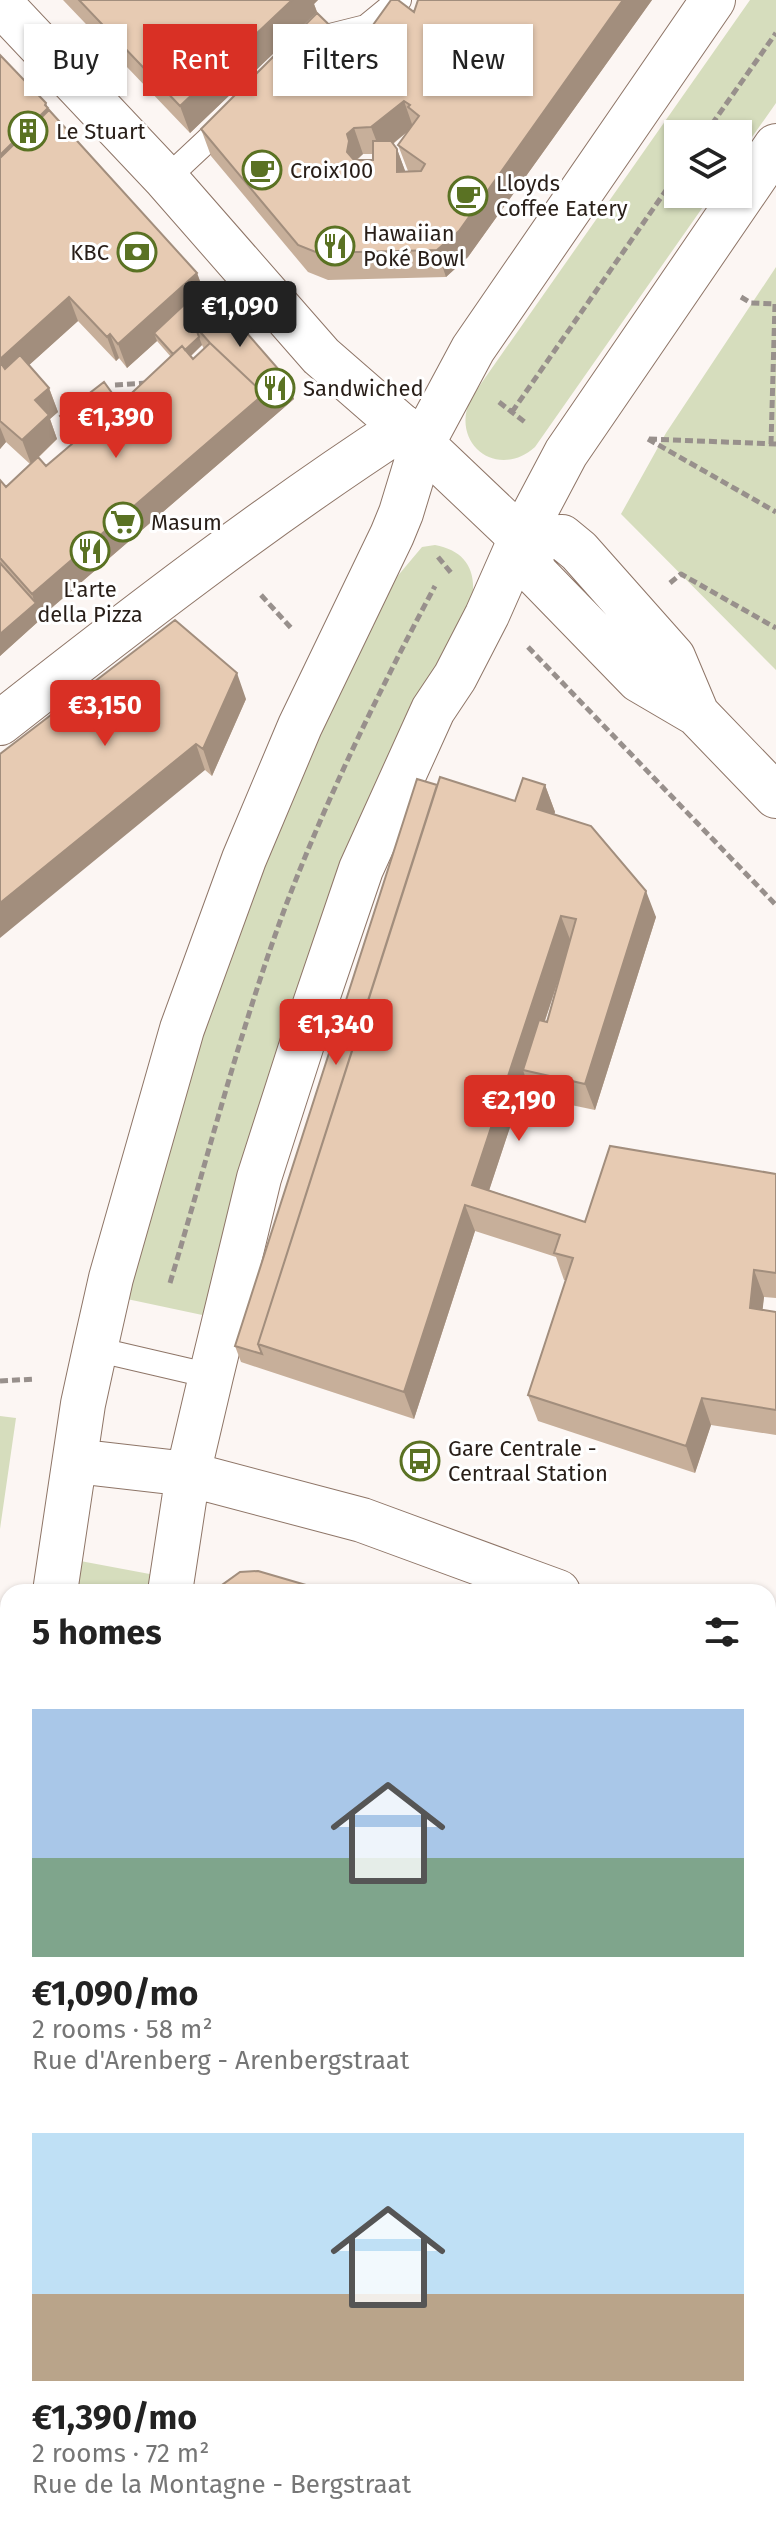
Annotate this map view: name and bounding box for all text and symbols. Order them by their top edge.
chip: Buy [24,24,127,96]
chip: Rent [143,24,257,96]
chip: Filters [273,24,407,96]
chip: New [423,24,533,96]
building icon: Le Stuart [7,110,49,152]
place label: Le Stuart [56,118,145,145]
map controls [664,120,752,208]
button: layers [664,120,752,208]
cafe icon: Croix100 [241,149,283,191]
place label: Croix100 [290,157,373,184]
place label: Lloyds Coffee Eatery [496,170,628,222]
cafe icon: Lloyds Coffee Eatery [447,175,489,217]
place label: Hawaiian Poké Bowl [363,220,465,272]
restaurant icon: Hawaiian Poké Bowl [314,225,356,267]
bank icon: KBC [116,231,158,273]
place label: KBC [70,239,109,266]
pin: €1,090 [175,281,305,349]
text: €1,090 [201,291,279,322]
restaurant icon: Sandwiched [254,367,296,409]
place label: Sandwiched [303,375,424,402]
pin: €1,390 [51,392,181,460]
text: €1,390 [78,402,154,433]
supermarket icon: Masum [102,501,144,543]
place label: Masum [151,509,222,536]
restaurant icon: L'arte della Pizza [69,530,111,572]
place label: L'arte della Pizza [37,576,143,628]
pin: €3,150 [40,680,170,748]
text: €3,150 [68,690,142,721]
pin: €1,340 [271,999,401,1067]
text: €1,340 [298,1009,374,1040]
pin: €2,190 [454,1075,584,1143]
text: €2,190 [482,1085,556,1116]
place label: Gare Centrale - Centraal Station [448,1435,608,1487]
bus stop icon: Gare Centrale - Centraal Station [399,1440,441,1482]
icon: filters [700,1610,744,1654]
text: 5 homes [32,1612,162,1653]
icon: home [316,1761,460,1905]
text: €1,090/mo [32,1973,198,2014]
text: 2 rooms · 58 m² [32,2014,213,2045]
text: Rue d'Arenberg - Arenbergstraat [32,2045,409,2076]
icon: home [316,2185,460,2329]
text: €1,390/mo [32,2397,197,2438]
text: 2 rooms · 72 m² [32,2438,209,2469]
text: Rue de la Montagne - Bergstraat [32,2469,411,2500]

